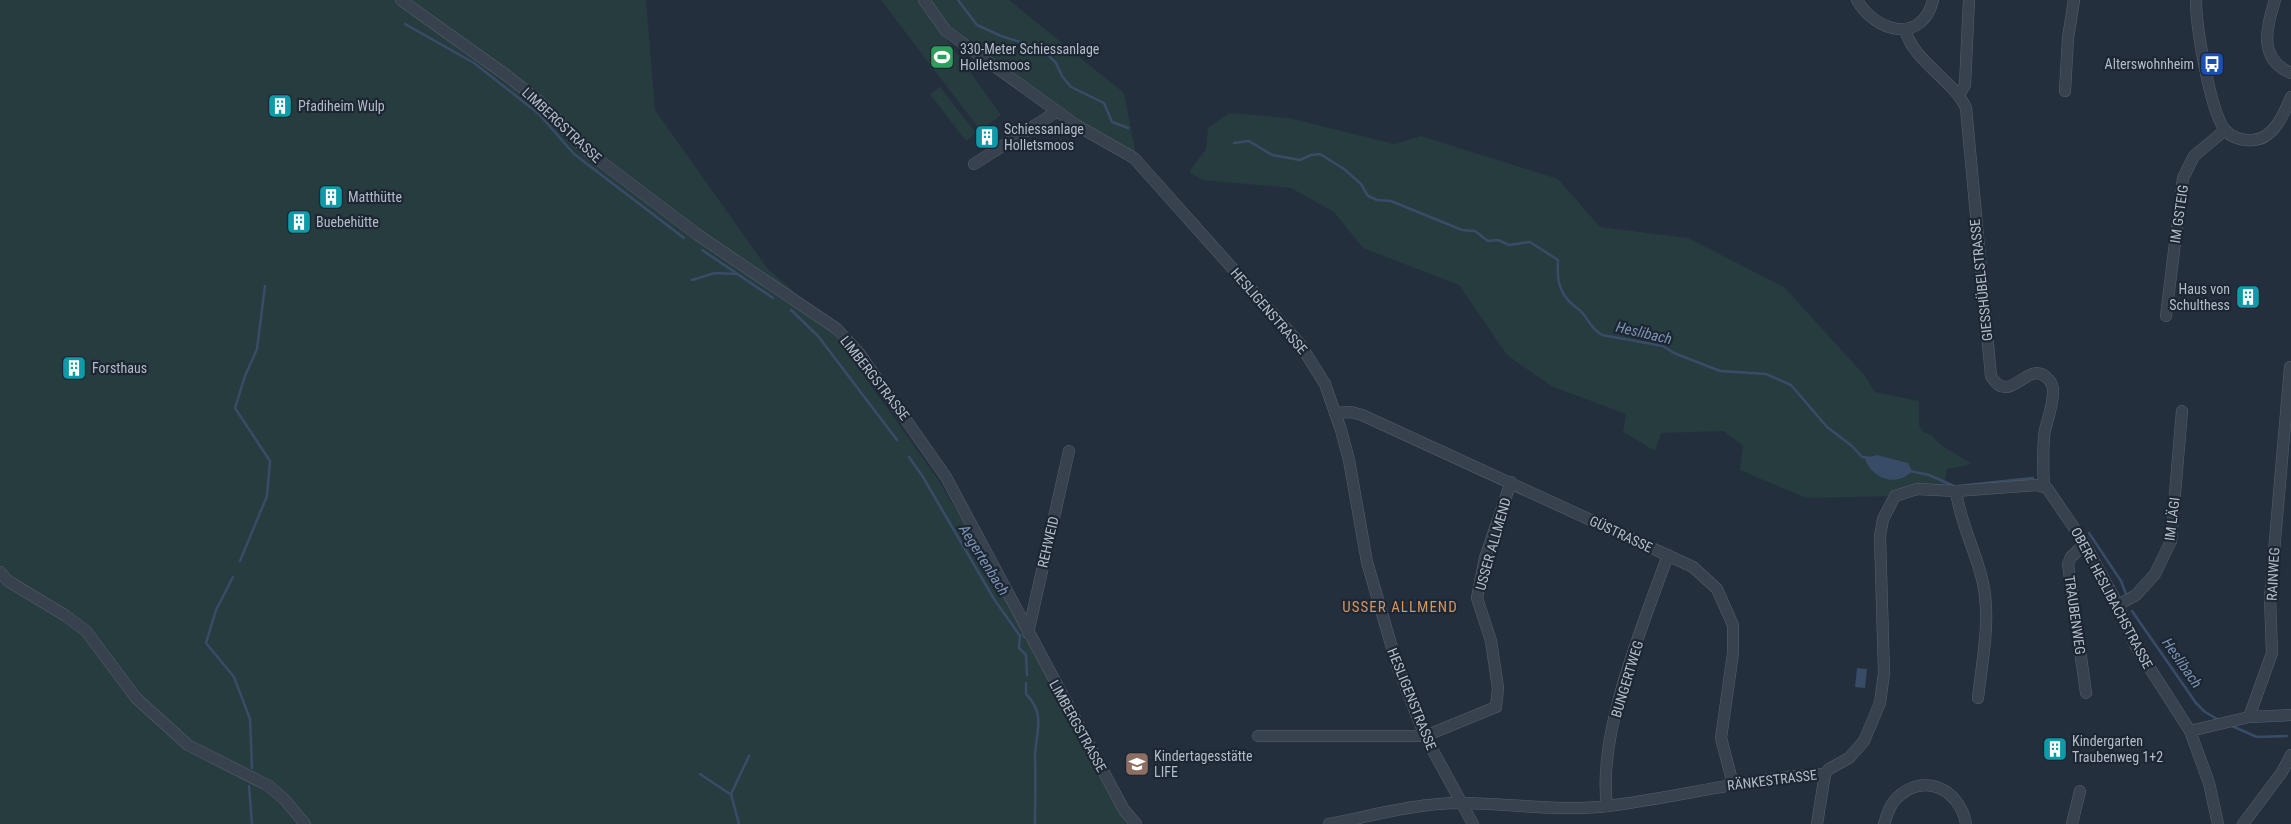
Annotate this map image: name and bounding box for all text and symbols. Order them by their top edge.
place label: 330-Meter Schiessanlage Holletsmoos [960,41,1100,73]
sports icon: 330-Meter Schiessanlage Holletsmoos [929,44,955,70]
bus stop icon: Alterswohnheim [2199,51,2225,77]
place label: Alterswohnheim [2105,56,2194,72]
street label: LIMBERGSTRASSE [519,84,605,166]
building icon: Pfadiheim Wulp [267,93,293,119]
place label: Pfadiheim Wulp [298,98,385,114]
place label: Schiessanlage Holletsmoos [1004,121,1084,153]
building icon: Schiessanlage Holletsmoos [974,124,1000,150]
building icon: Matthütte [318,184,344,210]
street label: IM GSTEIG [2167,184,2191,244]
place label: Matthütte [348,189,402,205]
building icon: Buebehütte [286,209,312,235]
place label: Buebehütte [316,214,379,230]
street label: GIESSHÜBELSTRASSE [1967,218,1995,342]
street label: HESLIGENSTRASSE [1227,265,1311,357]
place label: Haus von Schulthess [2169,281,2230,313]
building icon: Haus von Schulthess [2235,284,2261,310]
water label: Heslibach [1614,318,1674,348]
street label: LIMBERGSTRASSE [837,333,913,423]
building icon: Forsthaus [61,355,87,381]
place label: Forsthaus [92,360,147,376]
street label: USSER ALLMEND [1472,496,1514,592]
street label: IM LÄGI [2161,496,2183,542]
street label: GÜSTRASSE [1587,512,1655,556]
street label: REHWEID [1034,515,1062,569]
water label: Aegertenbach [955,520,1013,599]
street label: OBERE HESLIBACHSTRASSE [2068,525,2156,671]
street label: RAINWEG [2264,547,2282,601]
street label: TRAUBENWEG [2062,574,2088,656]
district label: USSER ALLMEND [1342,598,1458,616]
water label: Heslibach [2158,634,2206,692]
street label: BUNGERTWEG [1608,639,1646,719]
street label: HESLIGENSTRASSE [1384,646,1440,752]
street label: LIMBERGSTRASSE [1046,677,1110,775]
place label: Kindergarten Traubenweg 1+2 [2072,733,2163,765]
building icon: Kindergarten Traubenweg 1+2 [2042,736,2068,762]
place label: Kindertagesstätte LIFE [1154,748,1253,780]
school or university icon: Kindertagesstätte LIFE [1124,751,1150,777]
street label: RÄNKESTRASSE [1726,767,1818,793]

